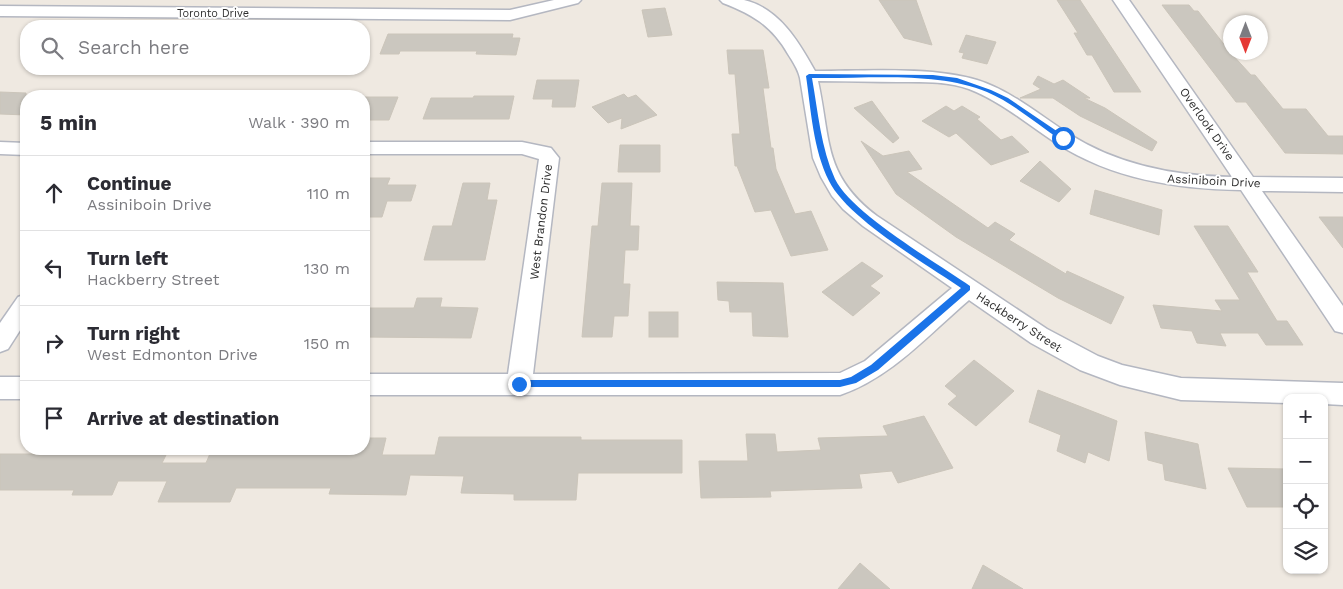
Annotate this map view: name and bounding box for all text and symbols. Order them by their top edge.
street label: Toronto Drive [177,7,249,20]
north arrow [1223,15,1268,60]
search box [20,20,370,75]
icon: search [38,34,66,62]
text: Search here [78,36,189,59]
street label: Overlook Drive [1177,85,1237,163]
text: 5 min [40,110,97,135]
text: Walk · 390 m [248,113,350,132]
route start [1052,127,1075,150]
street label: West Brandon Drive [527,163,555,281]
text: Continue [87,172,171,195]
street label: Assiniboin Drive [1167,172,1261,190]
icon: ahead [40,179,68,207]
text: 110 m [307,184,350,203]
text: Assiniboin Drive [87,195,212,214]
text: Turn left [87,247,168,270]
icon: left [40,254,68,282]
text: 130 m [304,259,350,278]
text: Hackberry Street [87,270,220,289]
street label: Hackberry Street [974,289,1064,355]
text: Turn right [87,322,180,345]
icon: right [40,329,68,357]
text: 150 m [304,334,350,353]
text: West Edmonton Drive [87,345,258,364]
route end [508,373,531,396]
map controls [1283,394,1328,574]
button: + [1283,394,1328,439]
icon: arrive [40,404,68,432]
text: Arrive at destination [87,407,279,430]
button: − [1283,439,1328,484]
button: locate [1283,484,1328,529]
button: layers [1283,529,1328,574]

